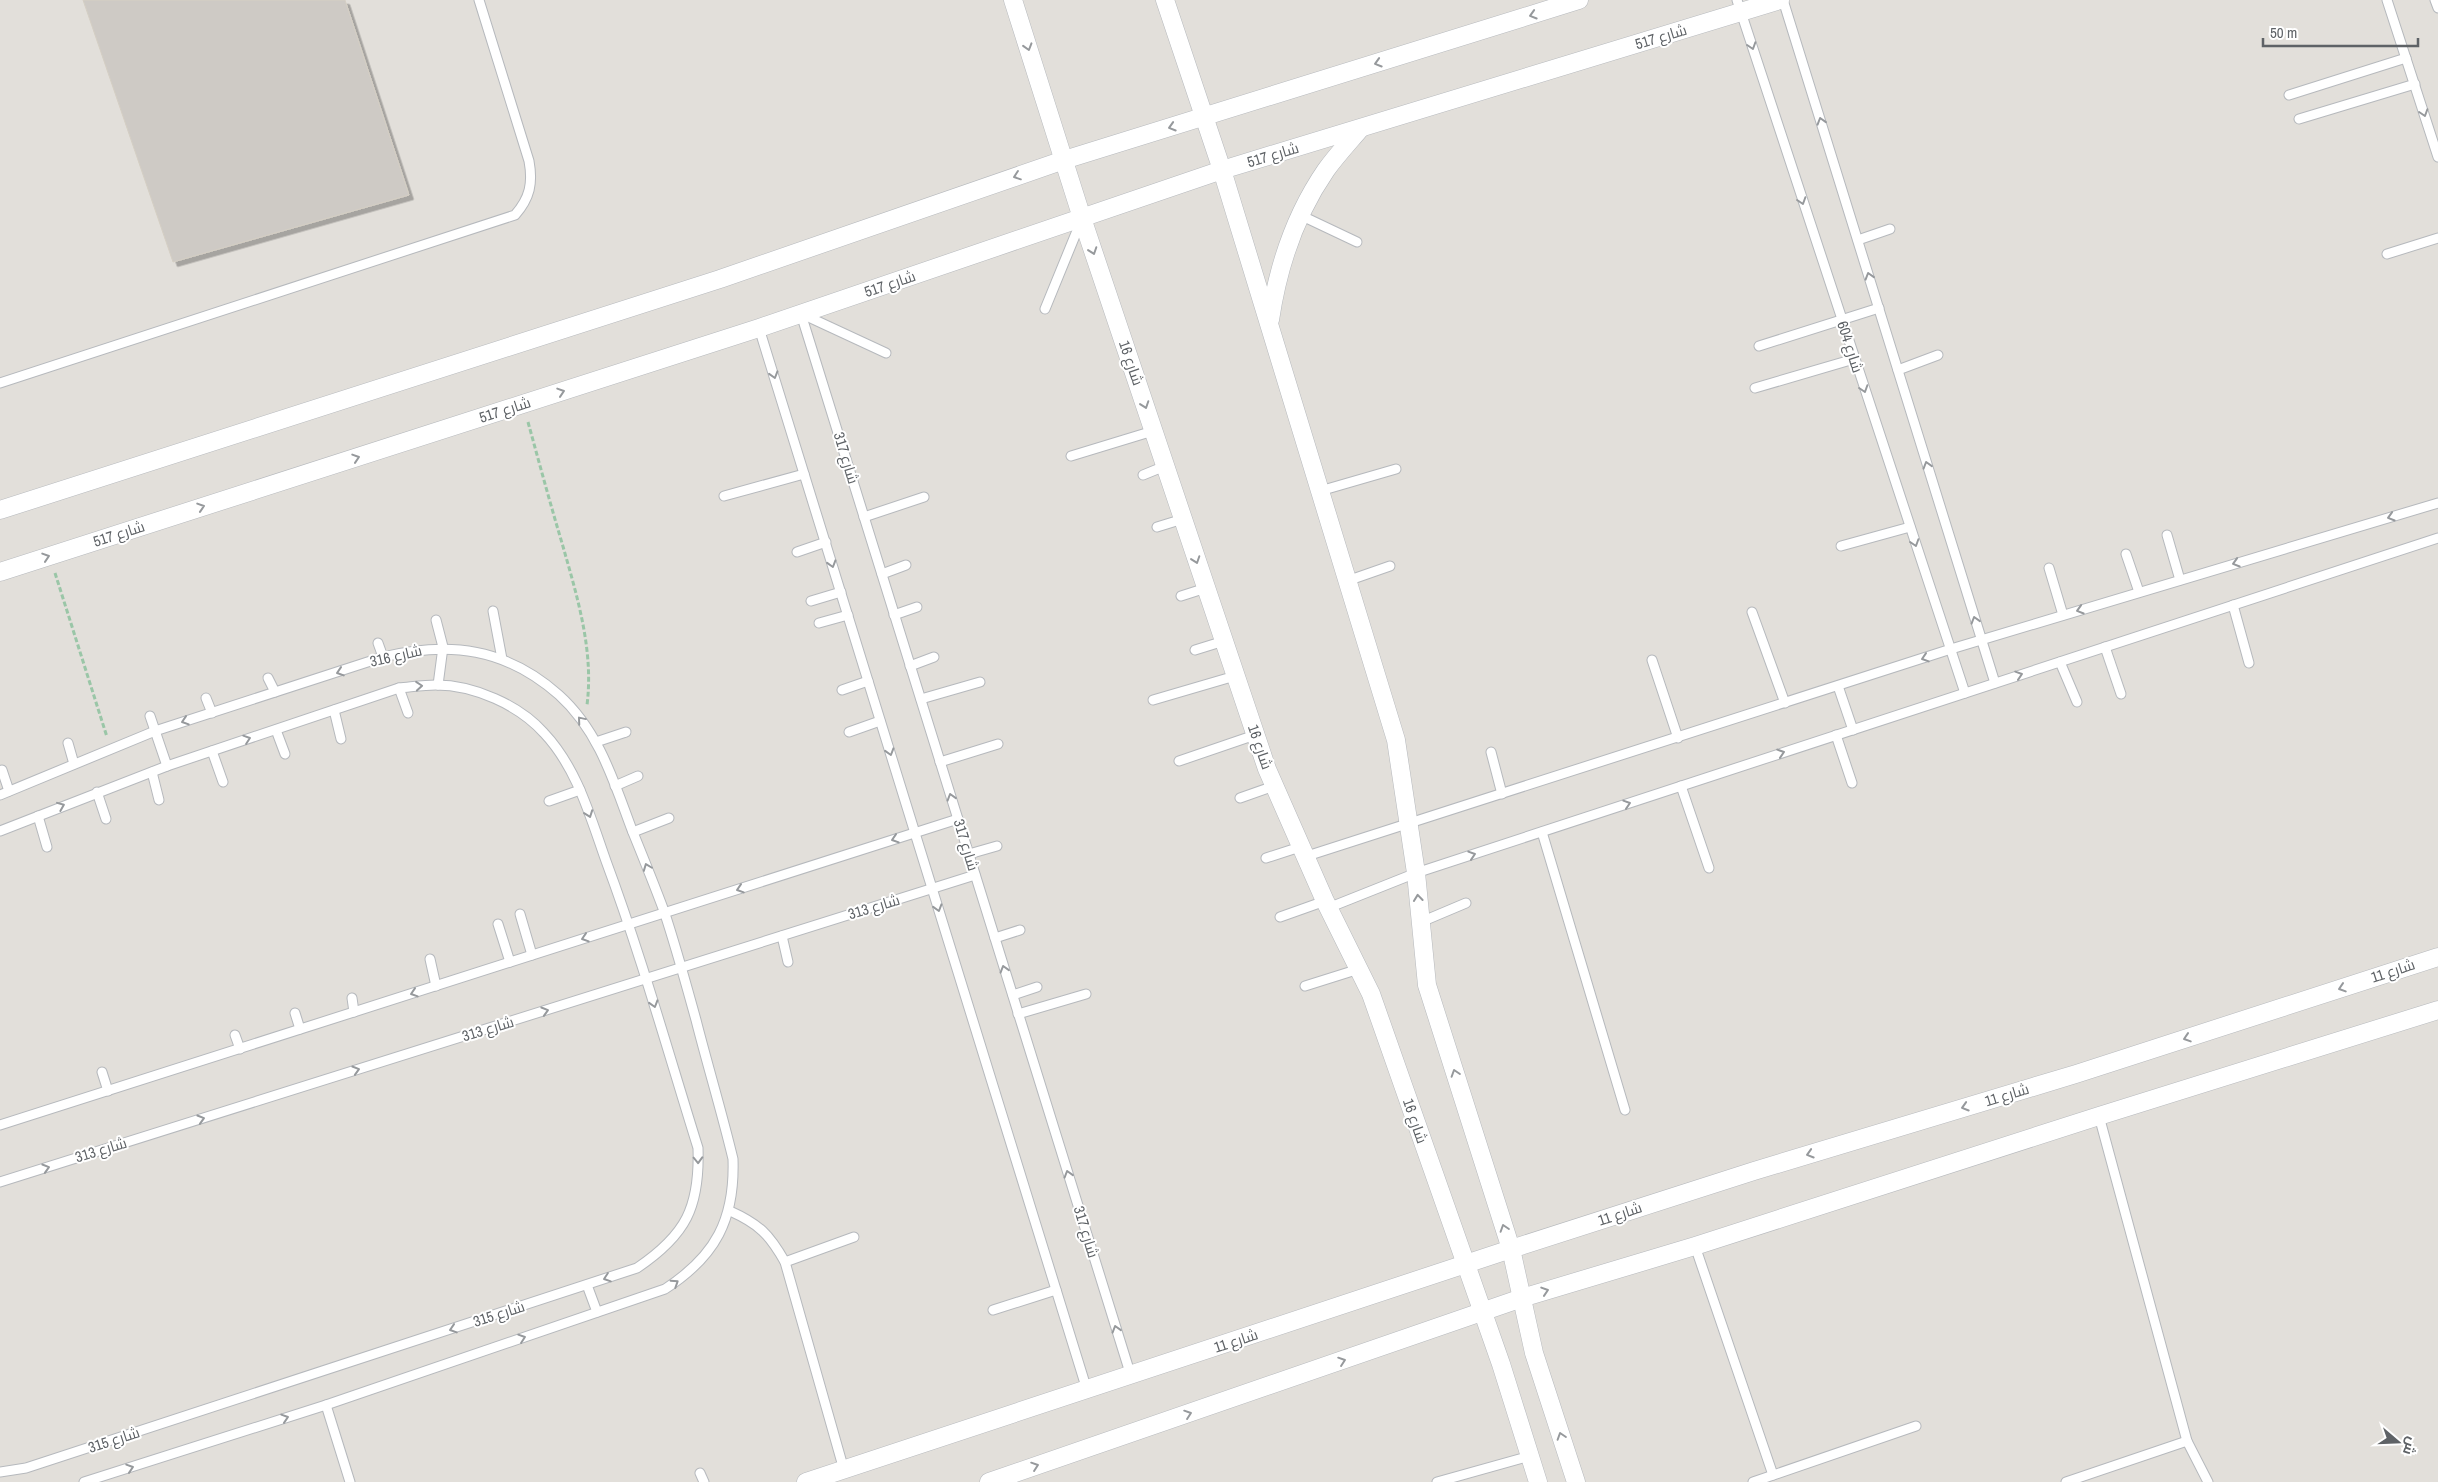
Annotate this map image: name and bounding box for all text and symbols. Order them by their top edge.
one-way arrow [1529,9,1537,19]
scale bar [2263,15,2418,47]
street label: شارع 517 [1632,19,1690,55]
text: 50 m [2270,22,2297,43]
one-way arrow [1022,42,1032,50]
one-way arrow [1746,42,1756,50]
one-way arrow [1374,58,1382,68]
one-way arrow [2418,108,2428,117]
one-way arrow [1816,117,1826,126]
one-way arrow [1169,122,1177,132]
street label: شارع 517 [1244,137,1302,173]
one-way arrow [1014,170,1022,180]
one-way arrow [1796,196,1806,205]
one-way arrow [1087,247,1097,255]
street label: شارع 517 [861,265,919,303]
one-way arrow [1865,272,1875,281]
street label: شارع 604 [1831,318,1869,376]
street label: شارع 16 [1113,338,1149,388]
one-way arrow [768,370,778,379]
one-way arrow [1858,384,1868,392]
one-way arrow [556,388,564,398]
street label: شارع 517 [476,391,534,429]
one-way arrow [1139,401,1149,409]
street label: شارع 317 [828,429,864,487]
one-way arrow [351,453,360,463]
one-way arrow [1923,461,1933,469]
one-way arrow [196,503,205,513]
one-way arrow [2388,511,2396,521]
street label: شارع 517 [90,515,148,553]
one-way arrow [1909,538,1919,546]
one-way arrow [42,553,50,563]
one-way arrow [1191,555,1201,563]
one-way arrow [2232,558,2240,568]
one-way arrow [826,559,836,567]
one-way arrow [2076,605,2085,615]
one-way arrow [1971,617,1981,625]
street label: شارع 316 [368,639,424,673]
one-way arrow [1921,652,1929,662]
one-way arrow [336,666,345,676]
one-way arrow [2014,671,2022,681]
one-way arrow [415,681,423,692]
one-way arrow [181,716,190,726]
one-way arrow [577,716,586,725]
street label: شارع 16 [1242,722,1278,772]
one-way arrow [242,735,251,745]
one-way arrow [884,748,894,756]
one-way arrow [1777,749,1785,759]
one-way arrow [946,793,956,801]
one-way arrow [1622,800,1631,810]
one-way arrow [56,802,65,813]
one-way arrow [583,809,593,818]
street label: شارع 317 [948,816,984,874]
one-way arrow [891,834,899,844]
one-way arrow [1468,851,1476,861]
one-way arrow [642,864,652,872]
one-way arrow [736,883,745,893]
street label: شارع 313 [845,889,903,925]
one-way arrow [1413,894,1424,902]
one-way arrow [932,903,942,911]
one-way arrow [582,933,590,943]
street label: شارع 11 [2368,954,2418,988]
one-way arrow [1000,965,1010,973]
one-way arrow [2338,982,2346,992]
one-way arrow [410,988,418,998]
one-way arrow [648,1000,658,1008]
one-way arrow [540,1006,549,1016]
street label: شارع 313 [459,1011,517,1047]
one-way arrow [2183,1032,2192,1042]
one-way arrow [352,1066,360,1076]
one-way arrow [1451,1070,1461,1078]
street label: شارع 11 [1982,1078,2032,1112]
street label: شارع 16 [1397,1096,1433,1146]
one-way arrow [1962,1102,1970,1112]
one-way arrow [197,1114,205,1124]
street label: شارع 313 [72,1132,130,1168]
one-way arrow [1806,1149,1814,1159]
one-way arrow [693,1157,704,1165]
one-way arrow [42,1163,50,1173]
one-way arrow [1064,1170,1074,1179]
street label: شارع 11 [1595,1197,1645,1231]
street label: شارع 317 [1068,1203,1104,1261]
one-way arrow [1500,1225,1510,1233]
one-way arrow [604,1272,612,1282]
one-way arrow [669,1280,678,1289]
one-way arrow [1541,1286,1549,1296]
street label: شارع 315 [470,1295,528,1333]
one-way arrow [449,1323,458,1333]
street label: شارع 11 [1211,1324,1261,1358]
one-way arrow [1112,1325,1122,1334]
one-way arrow [517,1334,526,1344]
one-way arrow [1338,1357,1346,1367]
one-way arrow [1184,1410,1192,1420]
one-way arrow [280,1414,289,1424]
north arrow [2373,1417,2423,1467]
street label: شارع 315 [85,1421,143,1459]
one-way arrow [1556,1432,1566,1440]
text: ش [2399,1435,2422,1458]
one-way arrow [1030,1462,1038,1472]
one-way arrow [126,1463,134,1473]

